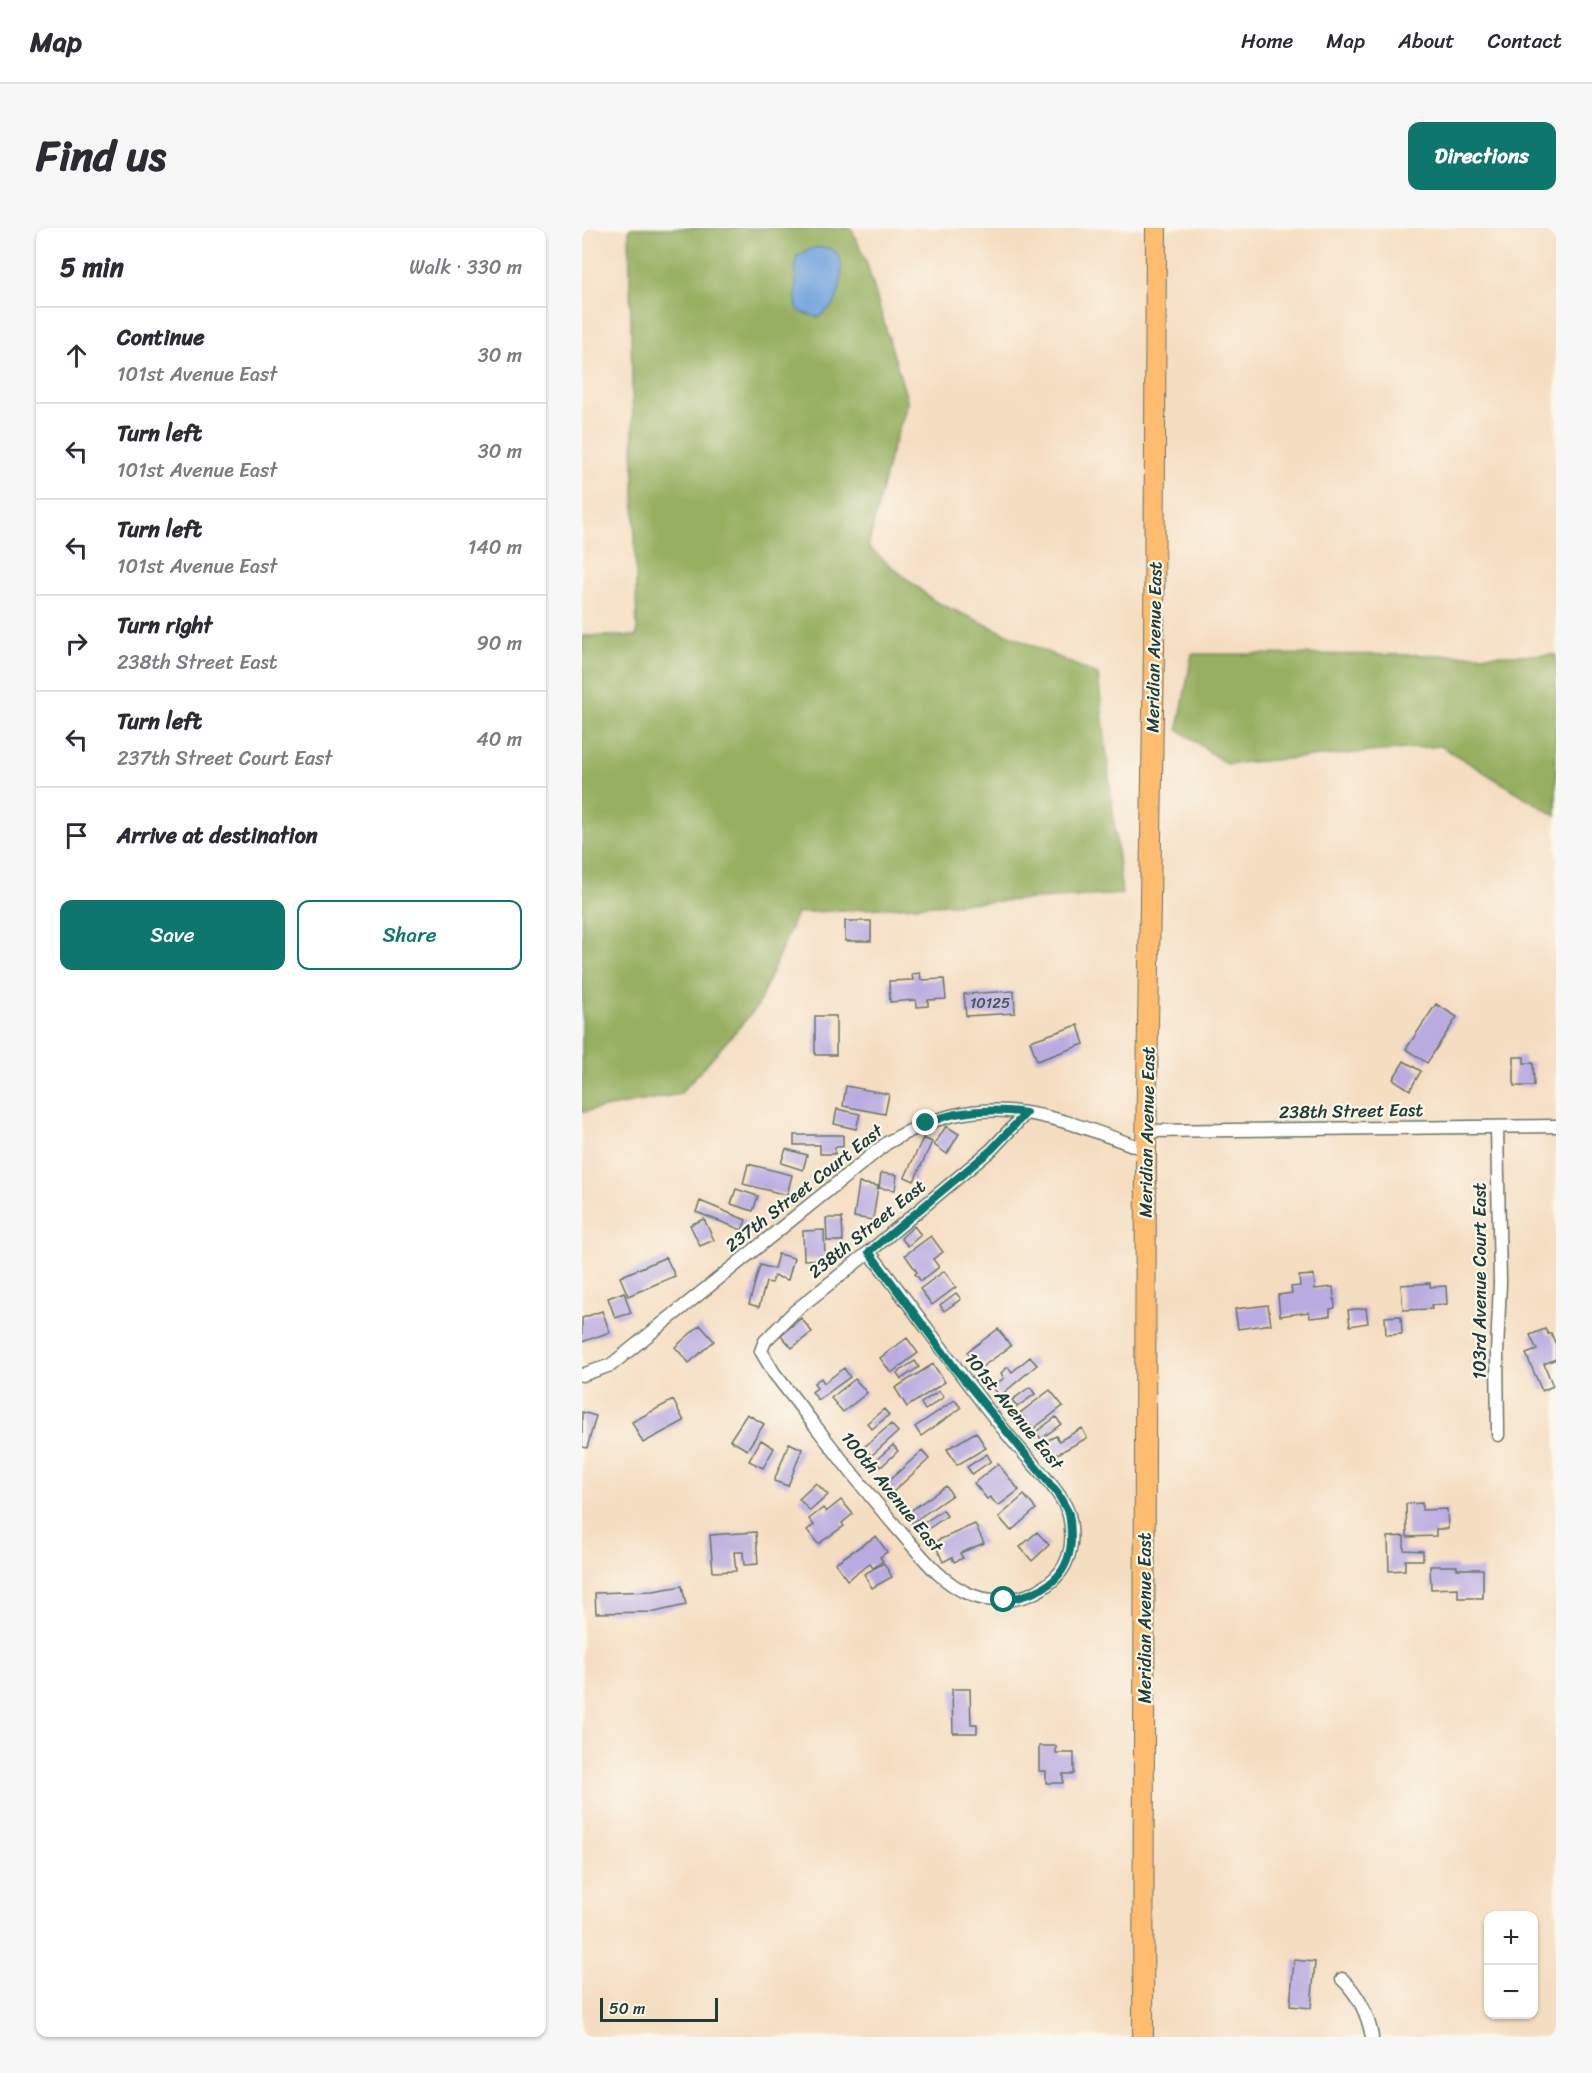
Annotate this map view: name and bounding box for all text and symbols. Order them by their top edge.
text: Map [30,17,82,66]
text: Home [1241,22,1293,60]
text: Map [1326,22,1365,60]
text: About [1398,22,1455,60]
text: Contact [1488,22,1562,60]
text: Find us [36,119,166,193]
button: Directions [1408,122,1556,190]
text: 5 min [60,244,124,290]
text: Walk · 330 m [409,250,522,285]
text: Continue [117,318,205,357]
text: 30 m [478,338,522,373]
icon: ahead [60,339,93,372]
text: 101st Avenue East [117,357,277,392]
text: Turn left [117,414,202,453]
text: 30 m [478,434,522,469]
icon: left [60,435,93,468]
text: 101st Avenue East [117,453,277,488]
text: Turn left [117,510,202,549]
text: 140 m [468,530,522,565]
icon: left [60,531,93,564]
text: 101st Avenue East [117,549,277,584]
street label: Meridian Avenue East [1137,561,1171,733]
text: Turn right [117,606,212,645]
text: 90 m [477,626,522,661]
icon: right [60,627,93,660]
text: 238th Street East [117,645,277,680]
text: Turn left [117,702,202,741]
text: 40 m [476,722,522,757]
icon: left [60,723,93,756]
text: 237th Street Court East [117,741,332,776]
text: Arrive at destination [117,816,318,855]
icon: arrive [60,819,93,852]
button: Save [60,900,285,970]
button: Share [297,900,522,970]
house number: 10125 [970,990,1010,1016]
street label: Meridian Avenue East [1130,1046,1164,1218]
street label: 238th Street East [1279,1094,1424,1128]
route end [912,1109,938,1135]
street label: 237th Street Court East [718,1115,891,1260]
street label: 238th Street East [801,1171,933,1287]
street label: 103rd Avenue Court East [1464,1182,1496,1379]
street label: 101st Avenue East [956,1345,1072,1478]
street label: 100th Avenue East [833,1424,952,1561]
street label: Meridian Avenue East [1129,1532,1161,1704]
route start [990,1586,1016,1612]
map controls [1484,1911,1538,2019]
button: + [1484,1911,1538,1965]
button: − [1484,1965,1538,2019]
text: 50 m [609,1994,645,2023]
scale bar [600,1995,718,2022]

